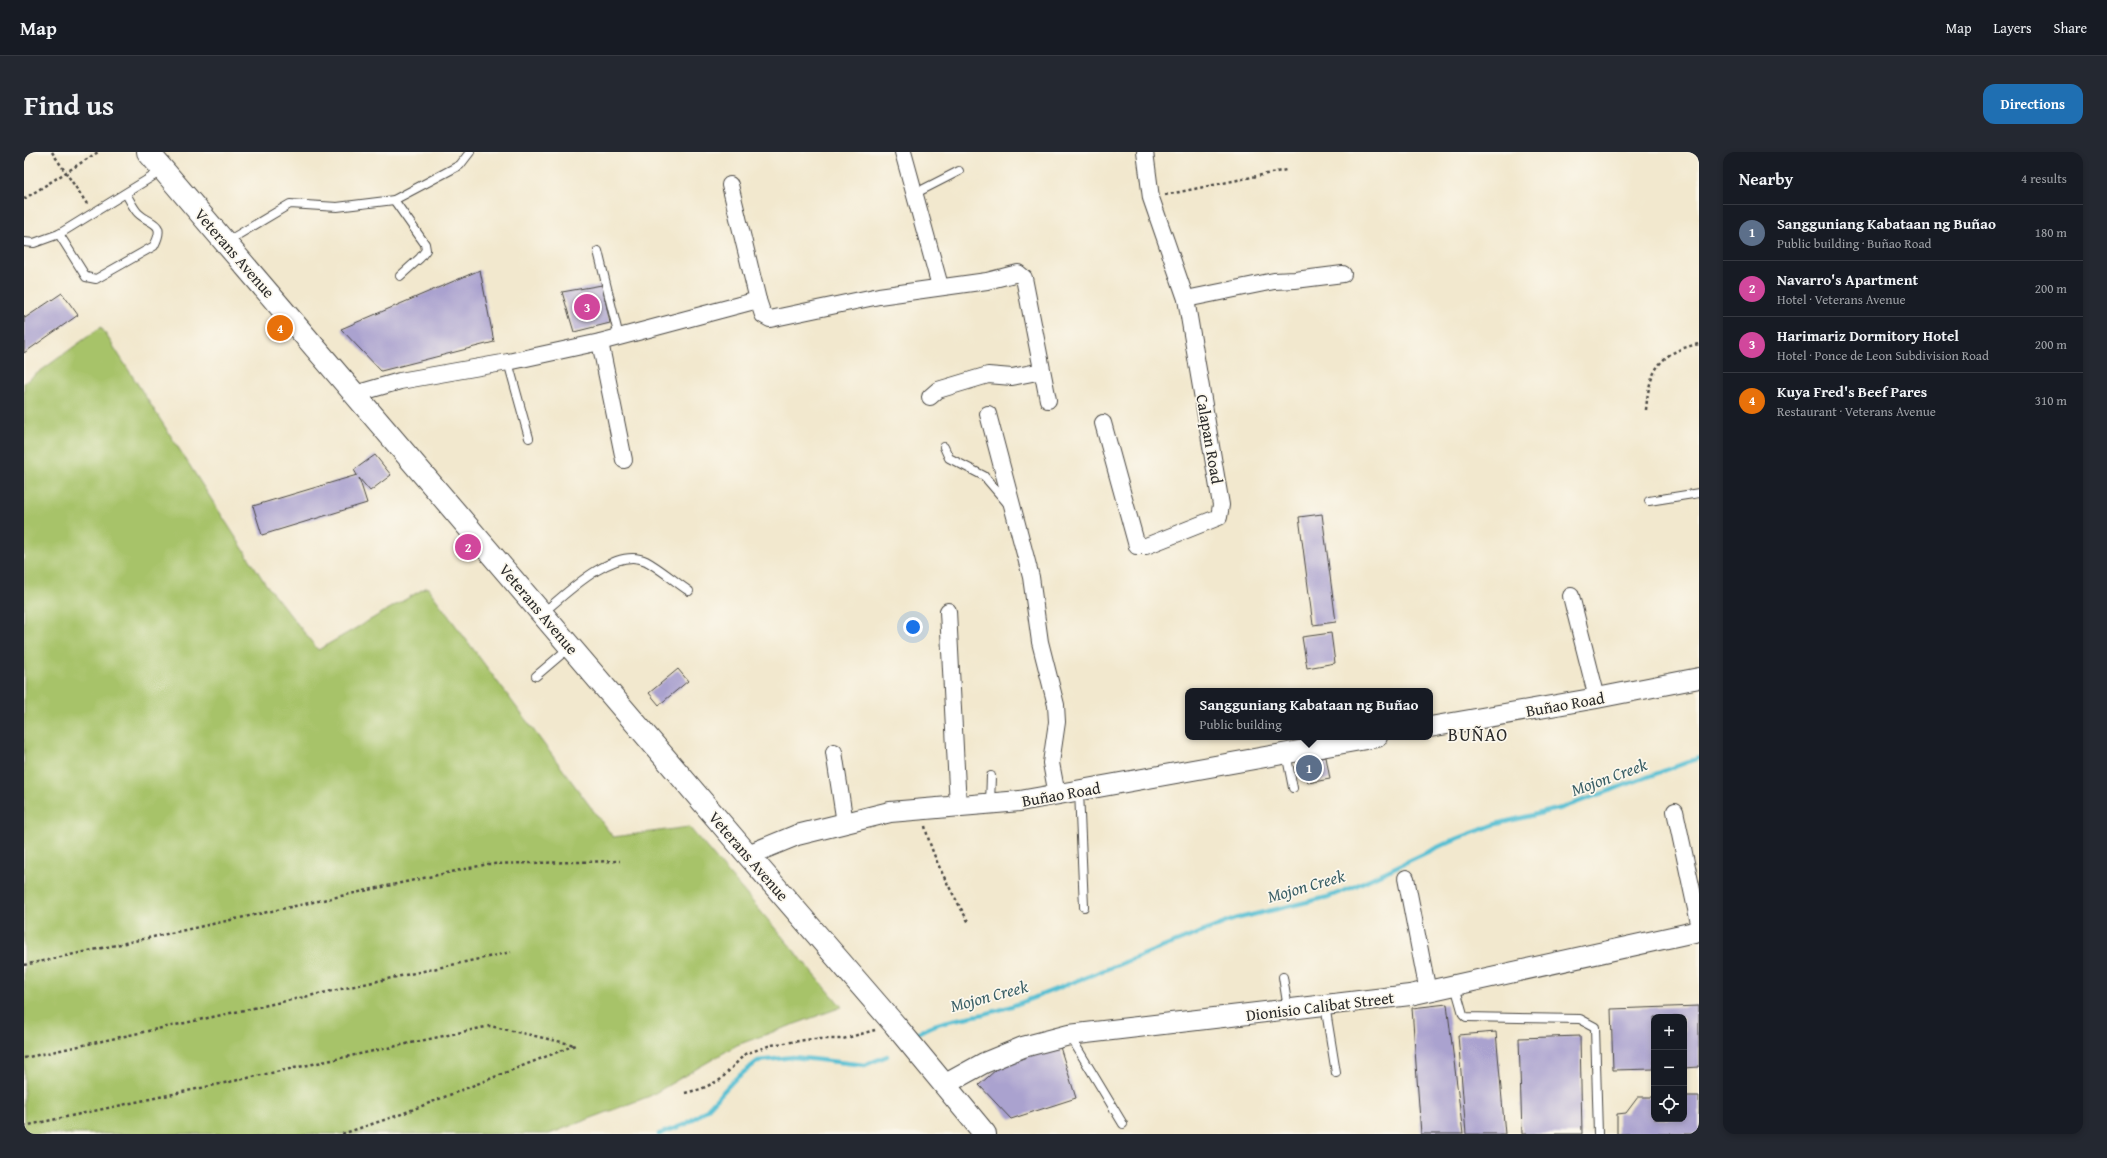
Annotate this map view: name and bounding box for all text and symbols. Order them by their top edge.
text: Map [20,14,57,42]
text: Map [1946,18,1972,38]
text: Layers [1994,18,2032,38]
text: Share [2054,18,2087,38]
text: Find us [24,84,114,125]
button: Directions [1983,84,2083,124]
text: Nearby [1739,166,1793,191]
text: 4 results [2021,169,2067,188]
street label: Veterans Avenue [189,203,281,303]
text: Sangguniang Kabataan ng Buñao [1777,213,1996,234]
text: 1 [1749,223,1755,242]
text: 180 m [2035,223,2067,242]
text: Public building · Buñao Road [1777,234,1932,253]
text: Navarro's Apartment [1777,269,1918,290]
text: 2 [1749,279,1755,298]
text: 200 m [2035,279,2067,298]
text: Hotel · Veterans Avenue [1777,290,1906,309]
pin: 3 [574,292,600,322]
pin: 4 [267,313,293,343]
text: Harimariz Dormitory Hotel [1777,325,1959,346]
text: 3 [1749,335,1755,354]
text: 200 m [2035,335,2067,354]
text: Hotel · Ponce de Leon Subdivision Road [1777,346,1989,365]
text: Kuya Fred's Beef Pares [1777,381,1927,402]
text: 4 [1749,391,1755,410]
text: 310 m [2035,391,2067,410]
street label: Calapan Road [1190,392,1230,486]
text: Restaurant · Veterans Avenue [1777,402,1936,421]
pin: 2 [455,532,481,562]
street label: Veterans Avenue [494,558,584,660]
your location [903,617,923,637]
street label: Buñao Road [1524,685,1607,723]
popup [1185,688,1433,740]
text: Sangguniang Kabataan ng Buñao [1200,694,1418,715]
text: Public building [1200,715,1282,734]
district label: BUÑAO [1448,721,1508,748]
water label: Mojon Creek [1567,751,1651,802]
pin: 1 [1296,753,1322,783]
street label: Buñao Road [1020,775,1103,813]
street label: Veterans Avenue [703,806,795,906]
water label: Mojon Creek [1264,862,1348,908]
water label: Mojon Creek [947,973,1031,1018]
street label: Dionisio Calibat Street [1245,985,1396,1027]
map controls [1651,1014,1687,1122]
button: + [1651,1014,1687,1050]
button: − [1651,1050,1687,1086]
button: locate [1651,1086,1687,1122]

